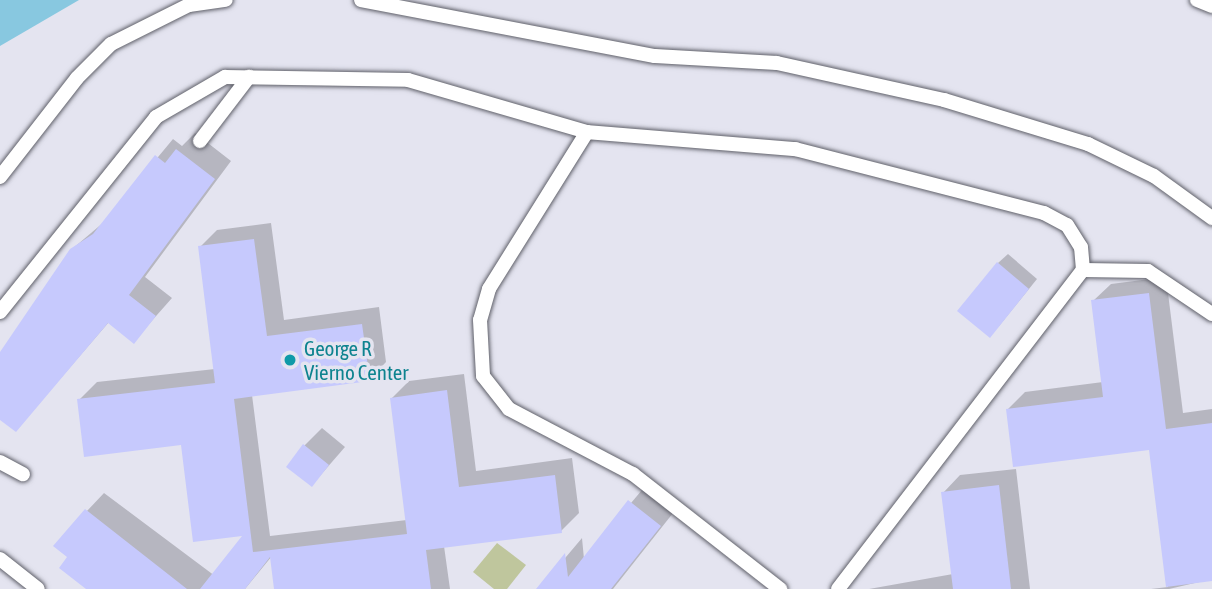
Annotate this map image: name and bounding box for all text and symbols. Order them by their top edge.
place label: George R Vierno Center [304,335,409,385]
marker: George R Vierno Center [282,352,298,368]

